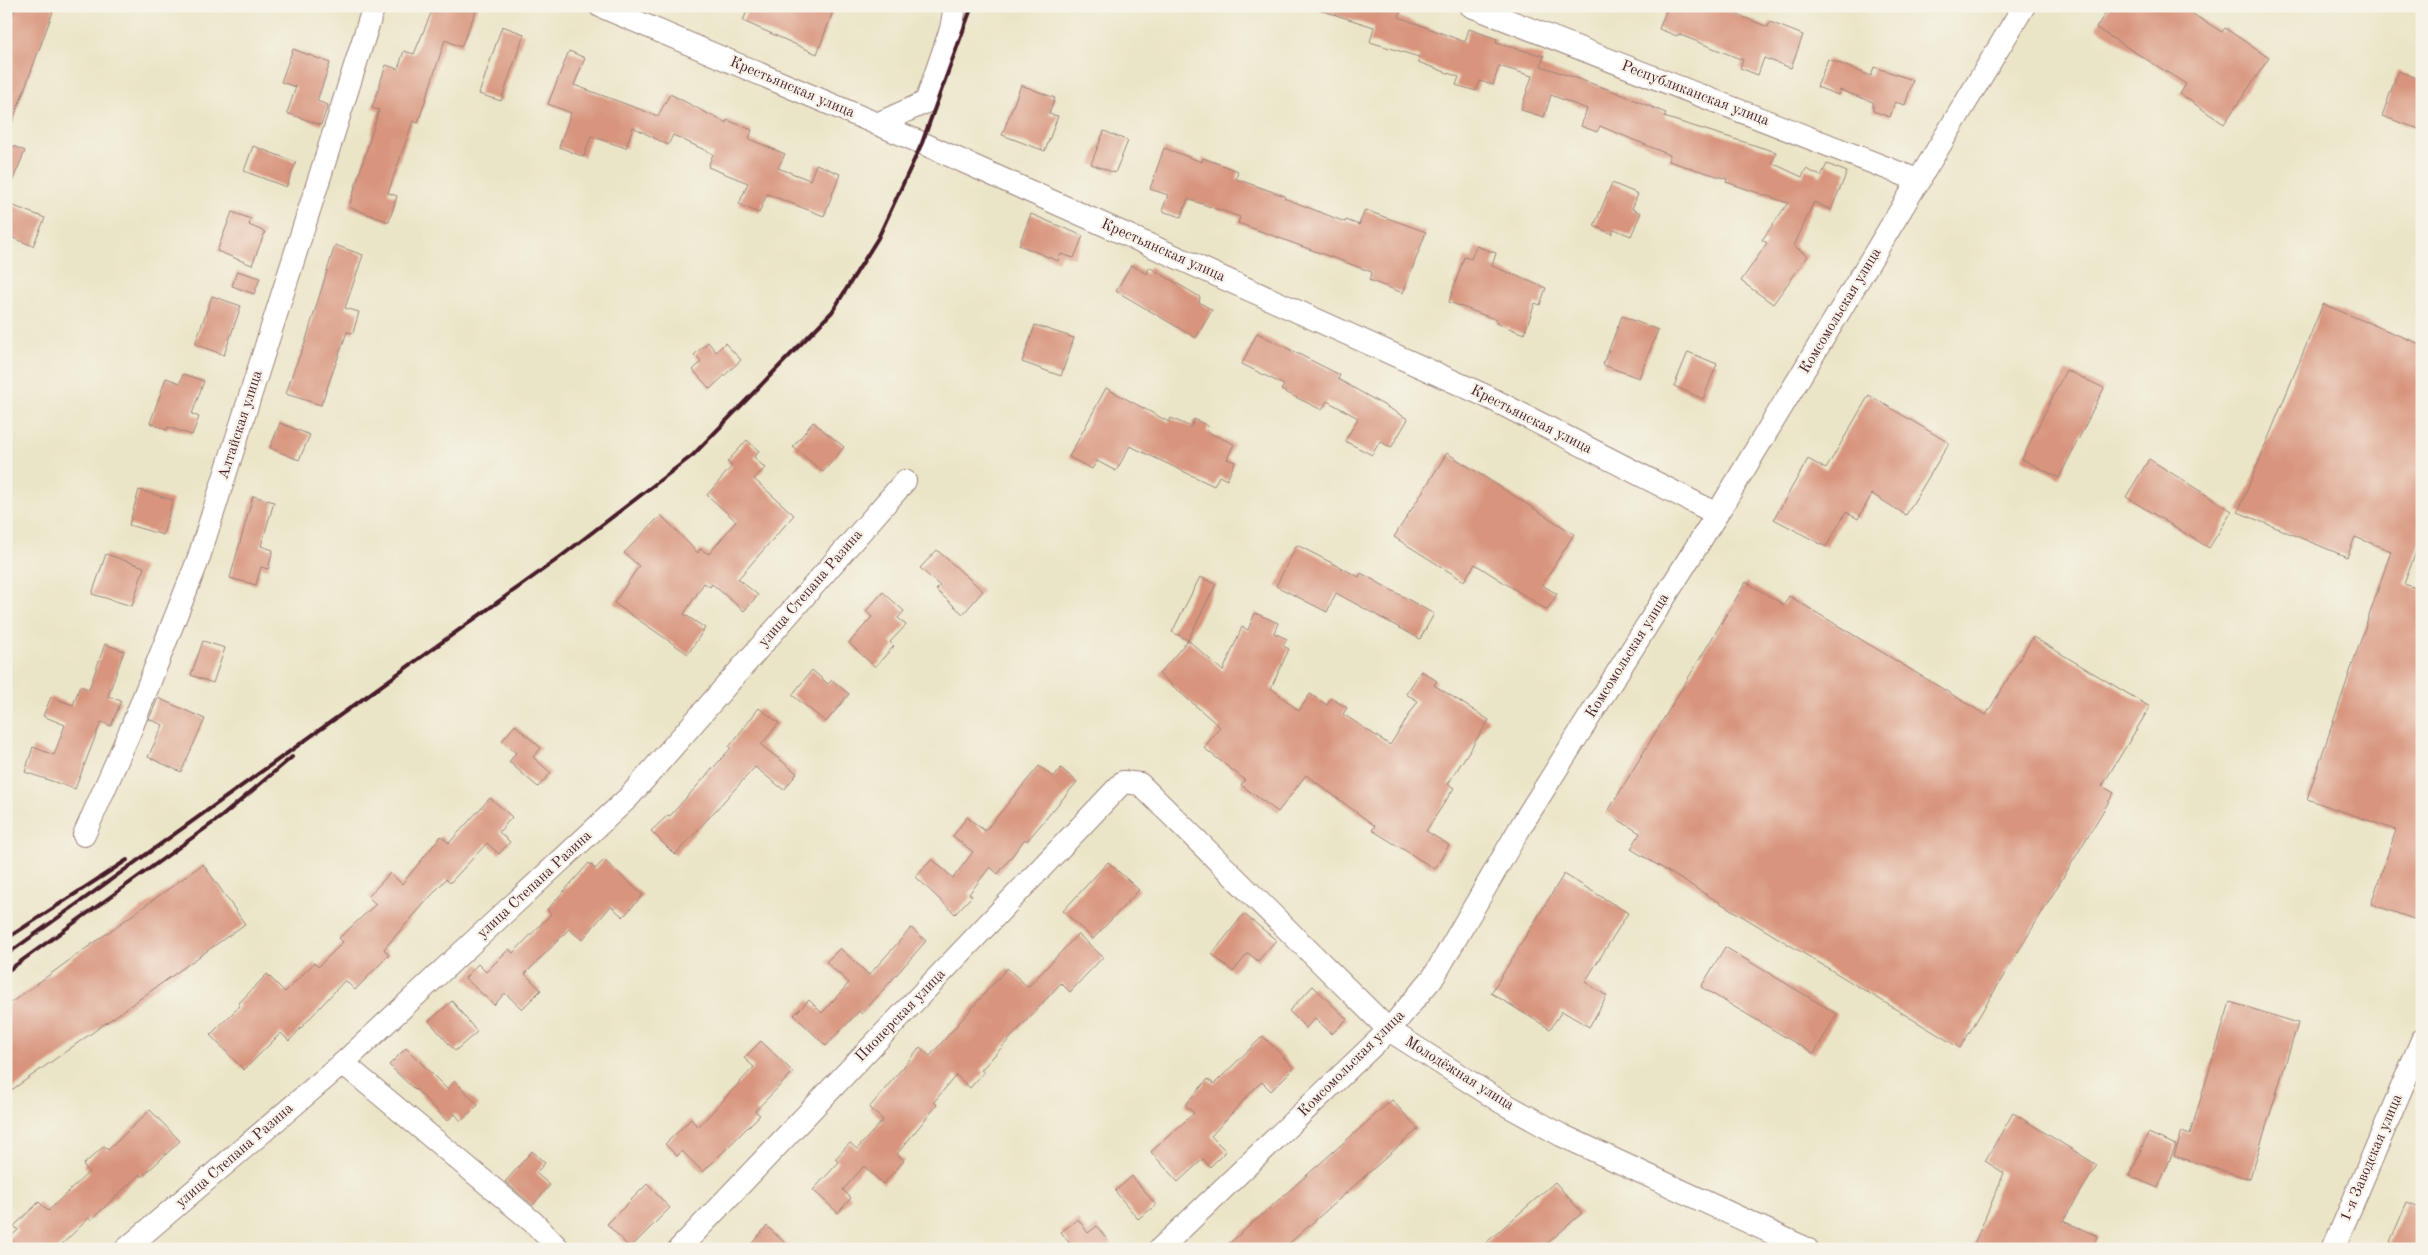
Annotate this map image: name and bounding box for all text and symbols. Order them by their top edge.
street label: Крестьянская улица [727,55,857,121]
street label: Республиканская улица [1619,59,1772,129]
street label: Крестьянская улица [1099,217,1228,285]
street label: Комсомольская улица [1798,245,1885,376]
street label: Алтайская улица [216,368,266,481]
street label: Крестьянская улица [1468,383,1595,457]
street label: улица Степана Разина [756,527,866,650]
street label: Комсомольская улица [1584,591,1673,721]
street label: улица Степана Разина [475,828,595,942]
street label: Пионерская улица [853,966,949,1065]
street label: Комсомольская улица [1296,1008,1408,1120]
street label: Молодёжная улица [1402,1034,1517,1114]
street label: 1-я Заводская улица [2338,1092,2406,1224]
street label: улица Степана Разина [174,1101,297,1211]

